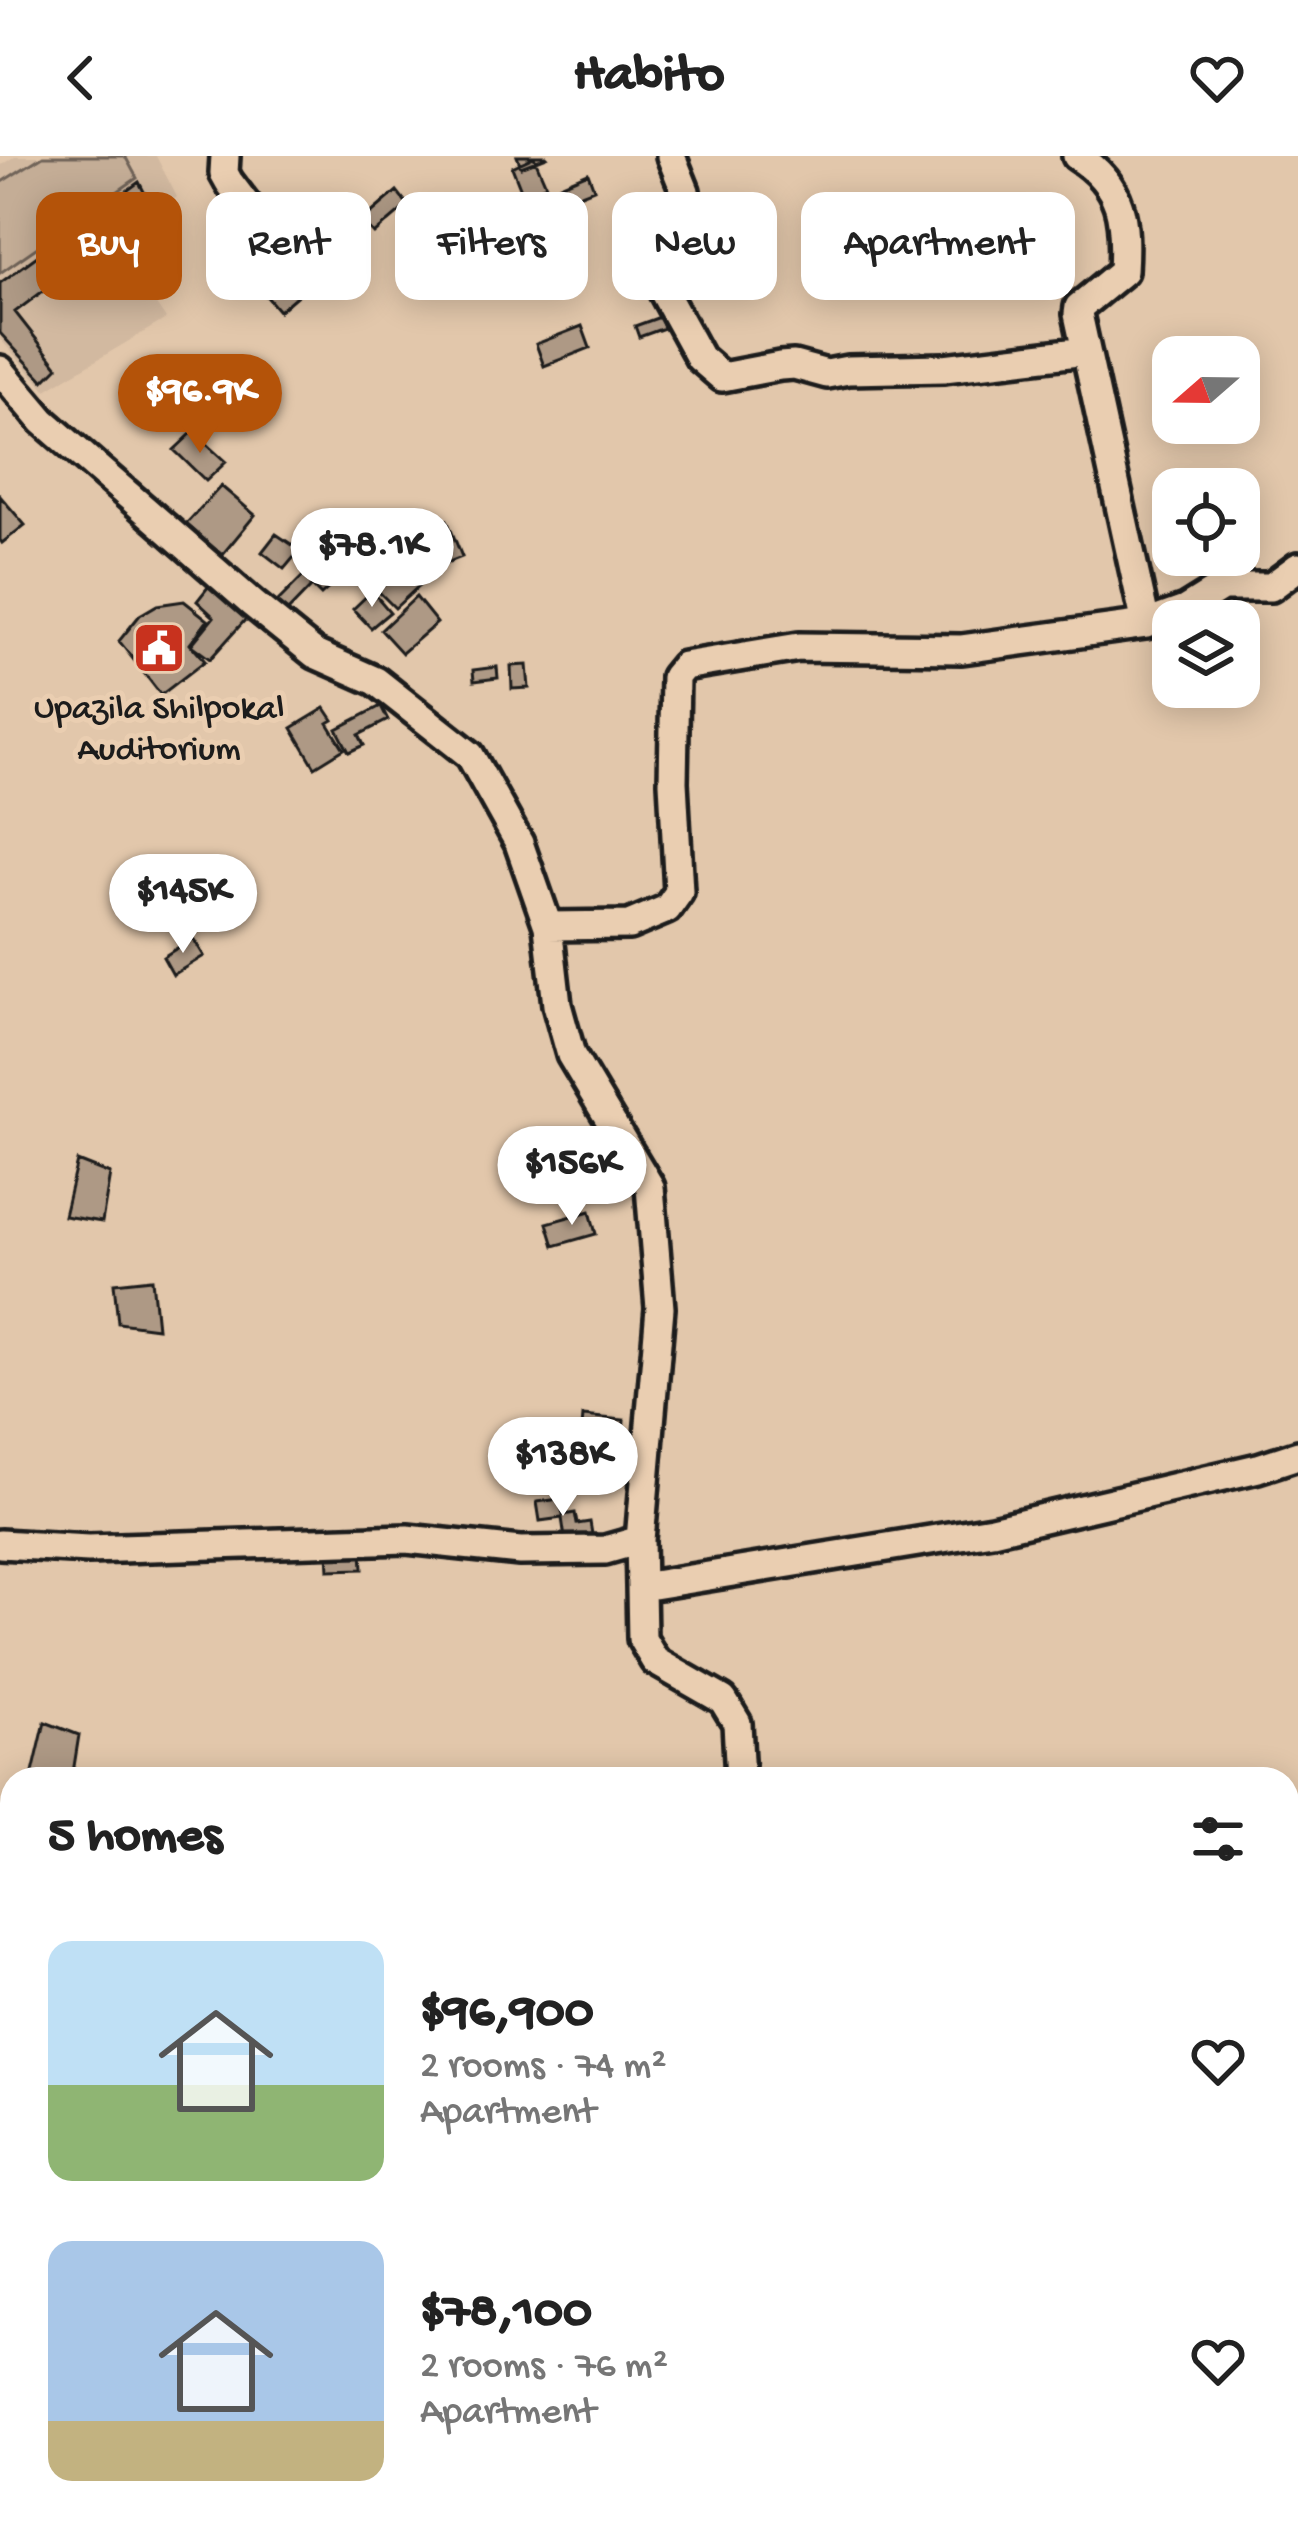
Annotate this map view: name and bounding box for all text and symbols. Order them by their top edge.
icon: back [48,45,114,111]
icon: heart [1184,45,1250,111]
text: Habito [573,46,725,110]
chip: Buy [36,192,182,300]
chip: Rent [206,192,371,300]
chip: Filters [395,192,588,300]
chip: New [612,192,777,300]
chip: Apartment [801,192,1075,300]
north arrow [1152,336,1260,444]
map controls [1152,336,1260,708]
pin: $96.9K [102,354,298,456]
text: $96.9K [145,370,255,416]
button: locate [1152,468,1260,576]
pin: $78.1K [274,508,470,610]
text: $78.1K [318,524,426,570]
button: layers [1152,600,1260,708]
public building icon: Upazila Shilpokal Auditorium [131,620,187,676]
place label: Upazila Shilpokal Auditorium [34,689,284,773]
pin: $145K [99,854,267,956]
text: $145K [136,870,230,916]
pin: $156K [488,1126,656,1228]
text: $156K [524,1142,620,1188]
pin: $138K [479,1417,647,1519]
text: $138K [515,1433,611,1479]
icon: filters [1185,1806,1251,1872]
text: 5 homes [48,1809,222,1869]
text: $96,900 [420,1985,594,2045]
icon: home [144,1989,288,2133]
icon: heart [1185,2028,1251,2094]
text: 2 rooms · 74 m² [420,2045,667,2091]
text: Apartment [420,2091,596,2137]
text: $78,100 [420,2285,592,2345]
icon: home [144,2289,288,2433]
icon: heart [1185,2328,1251,2394]
text: 2 rooms · 76 m² [420,2345,668,2391]
text: Apartment [420,2391,596,2437]

